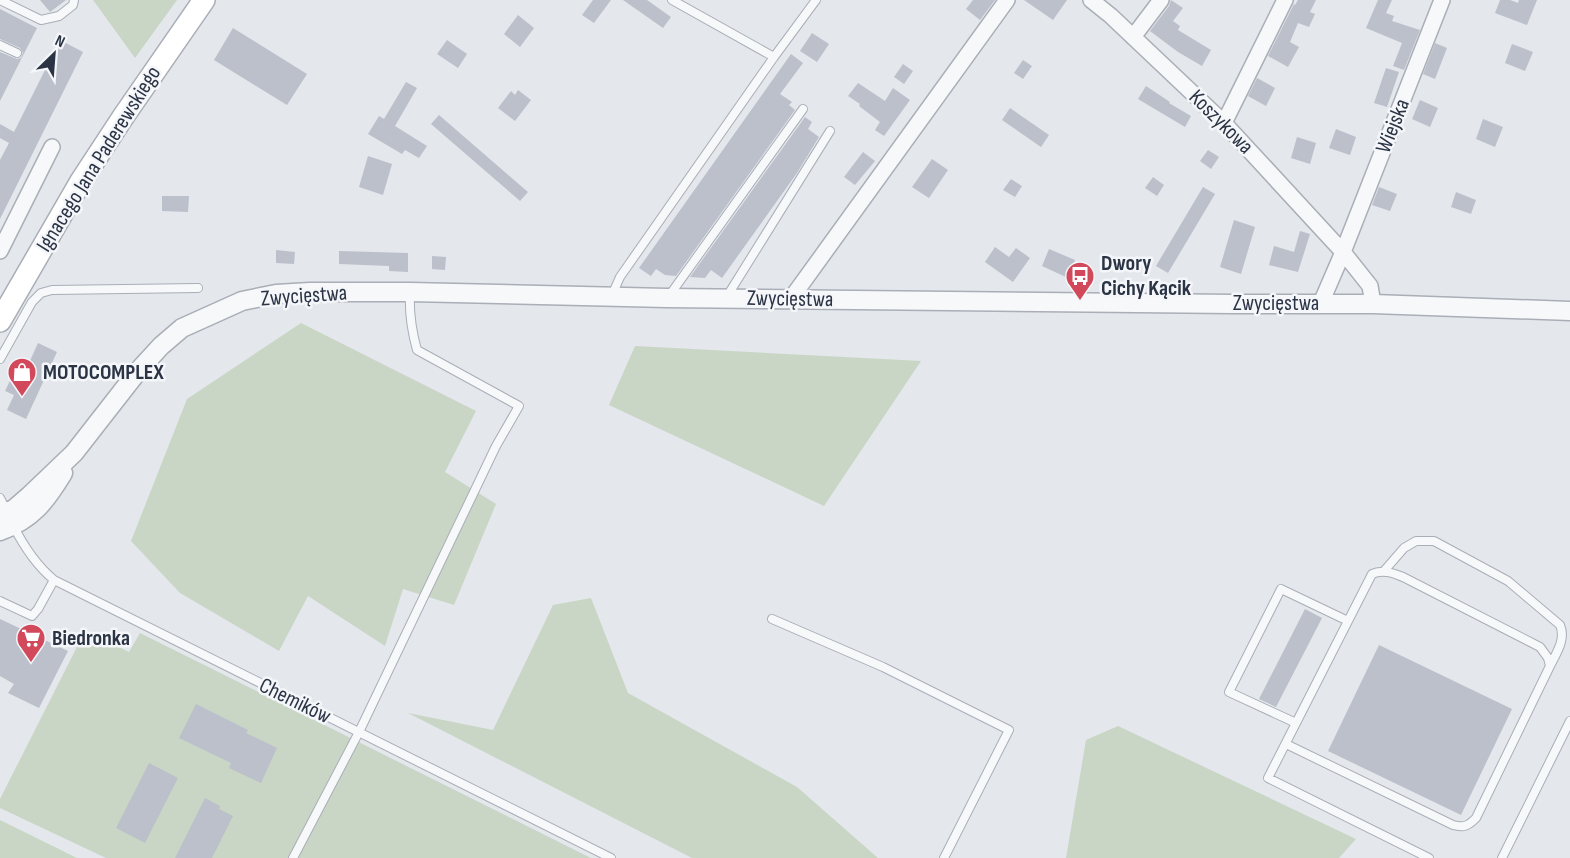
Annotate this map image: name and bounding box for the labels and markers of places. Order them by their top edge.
place label: Dwory Cichy Kącik [1101,250,1192,302]
bus stop icon: Dwory Cichy Kącik [1064,260,1096,302]
shop icon: MOTOCOMPLEX [6,356,38,398]
place label: MOTOCOMPLEX [43,359,164,386]
supermarket icon: Biedronka [15,622,47,664]
place label: Biedronka [52,625,130,652]

